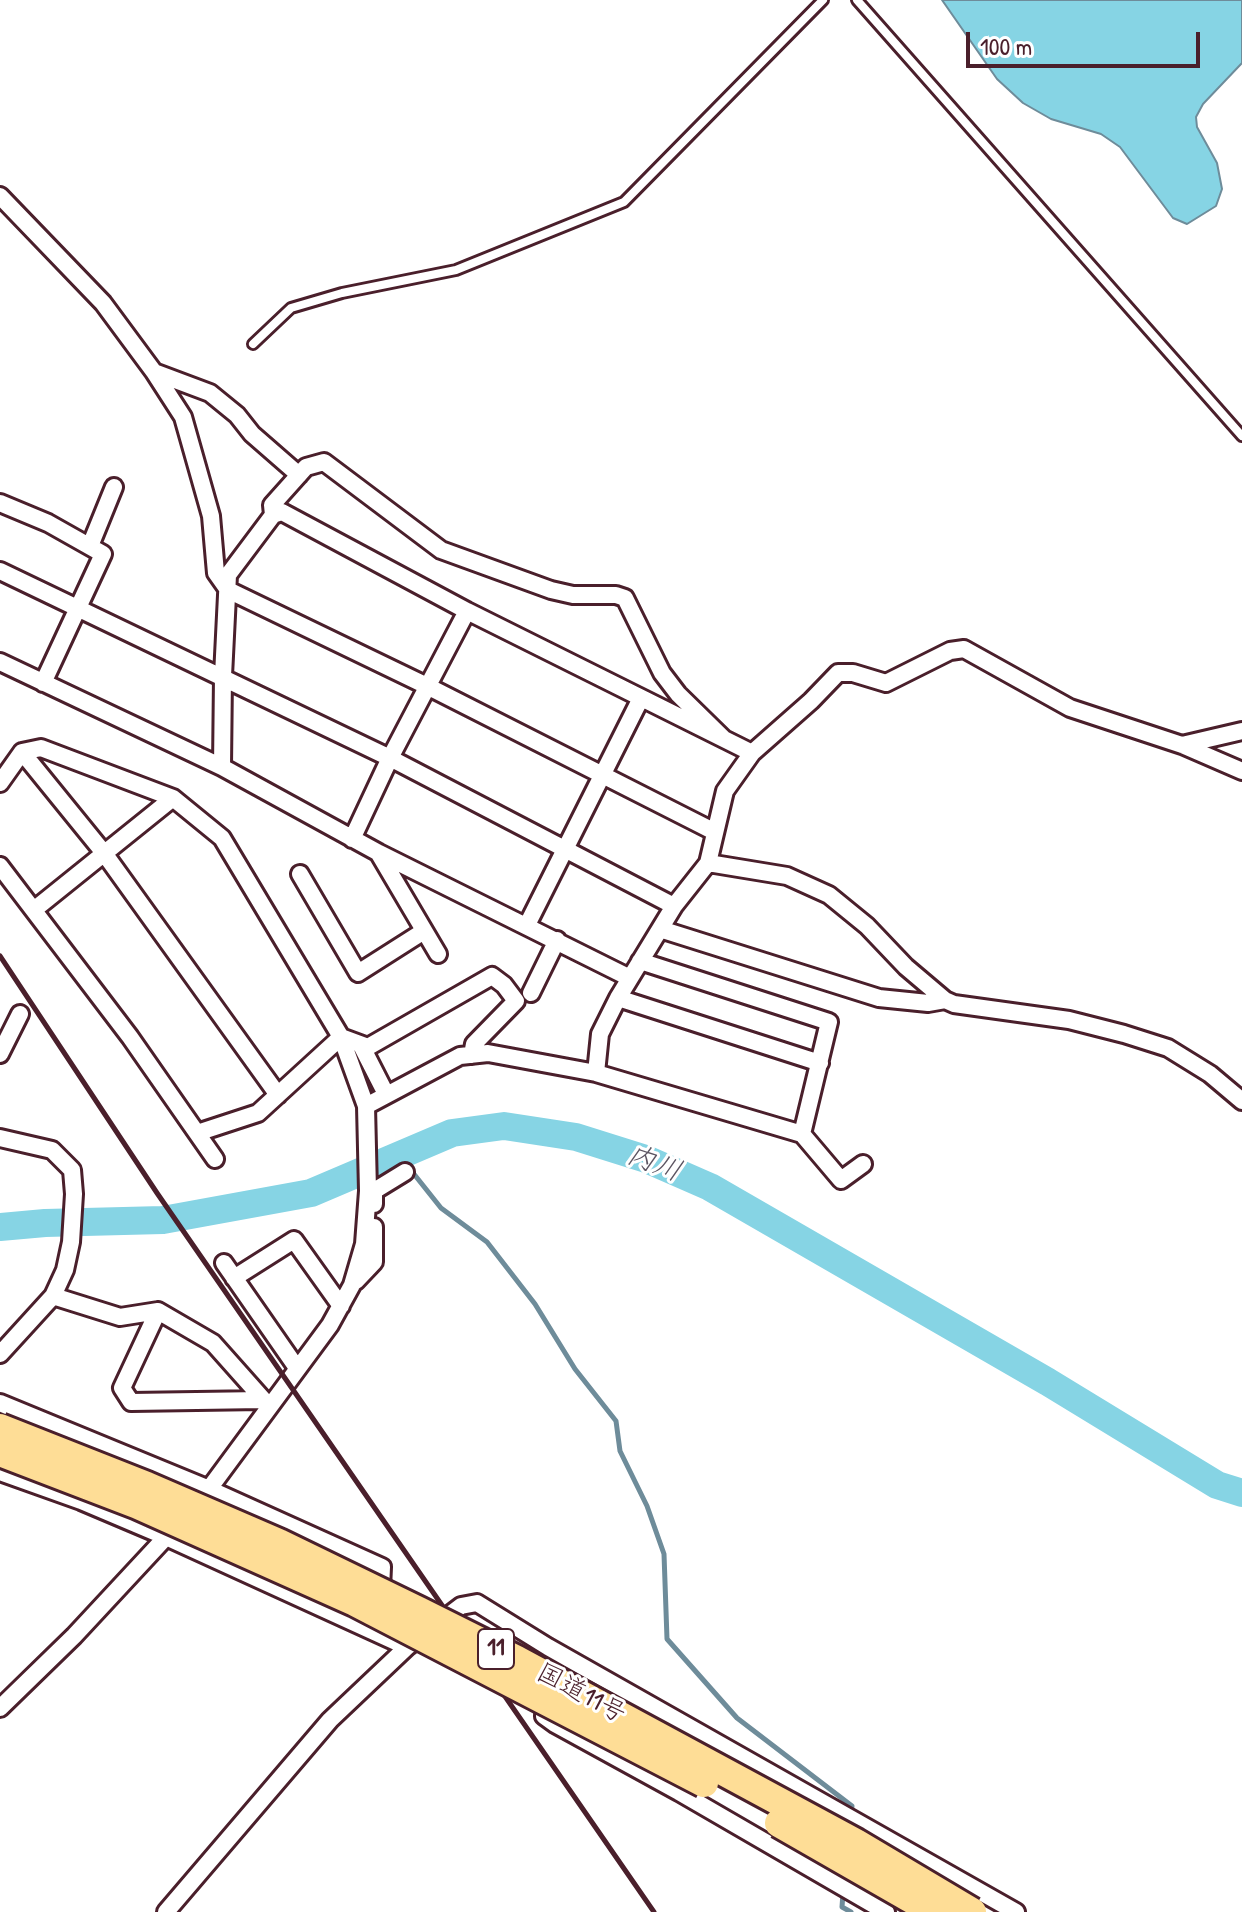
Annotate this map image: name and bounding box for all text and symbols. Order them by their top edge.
scale bar [970,16,1204,66]
text: 100 m [980,30,1032,62]
water label: 内川 [622,1138,686,1190]
road number: 11 [478,1629,514,1669]
street label: 国道11号 [531,1657,631,1731]

